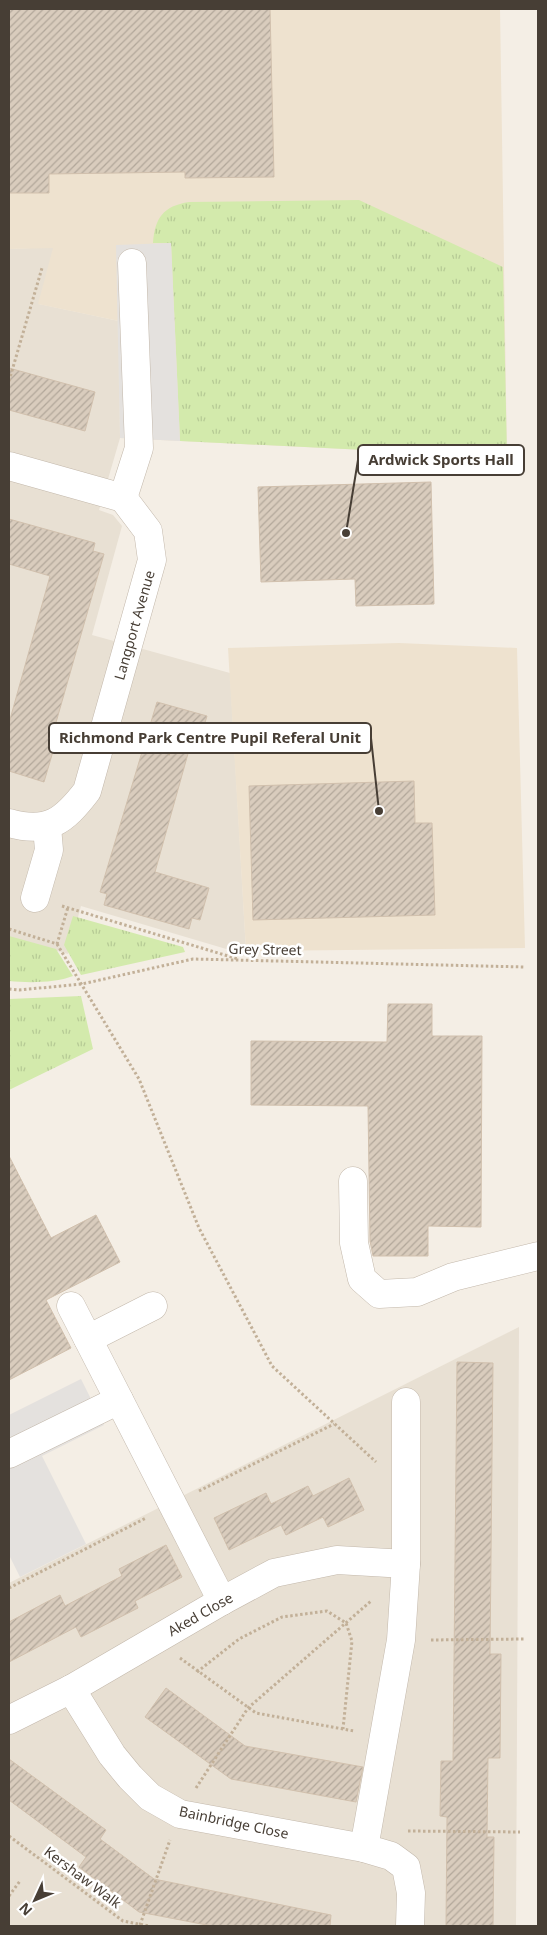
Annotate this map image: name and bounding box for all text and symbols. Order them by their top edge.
callout: Ardwick Sports Hall [358,445,524,475]
text: Ardwick Sports Hall [368,449,514,469]
street label: Langport Avenue [109,568,159,682]
callout: Richmond Park Centre Pupil Referal Unit [49,723,371,753]
text: Richmond Park Centre Pupil Referal Unit [59,727,362,747]
street label: Grey Street [228,939,302,959]
street label: Aked Close [164,1588,236,1640]
street label: Bainbridge Close [177,1801,291,1843]
street label: Kershaw Walk [41,1842,126,1913]
north arrow [10,1875,60,1925]
text: N [14,1899,36,1920]

